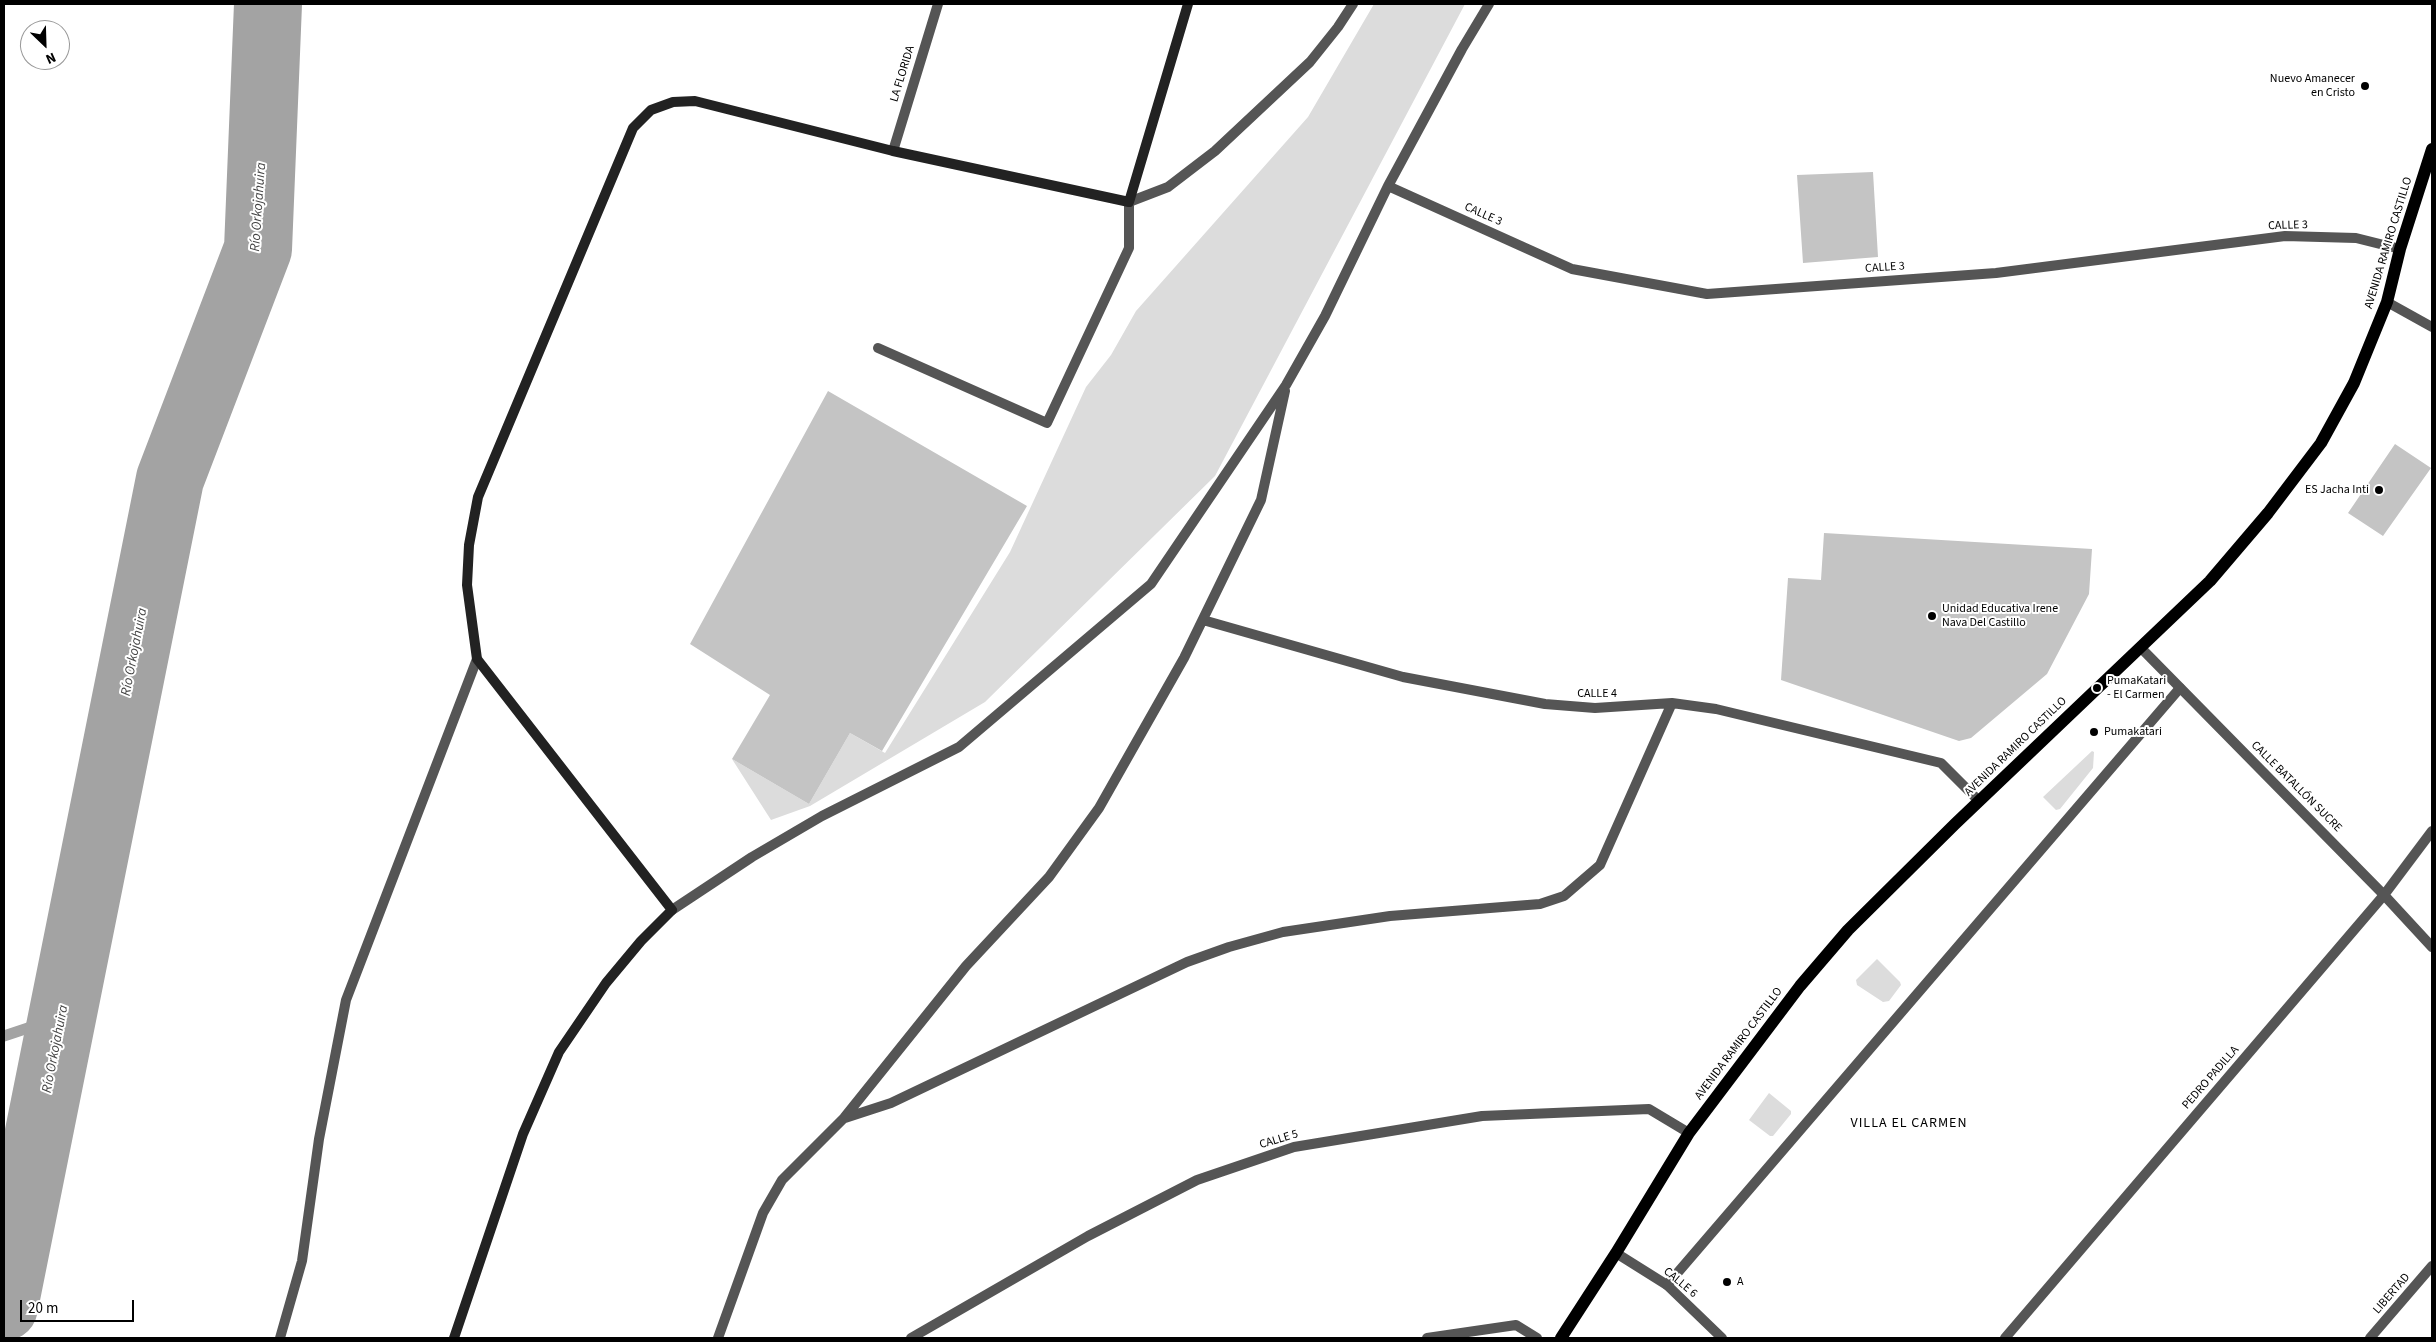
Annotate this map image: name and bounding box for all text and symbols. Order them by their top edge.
north arrow [20,20,70,70]
street label: LA FLORIDA [888,44,918,104]
text: N [42,47,59,69]
place label: Nuevo Amanecer en Cristo [2270,72,2355,100]
marker: Nuevo Amanecer en Cristo [2359,80,2371,92]
water label: Río Orkojahuira [248,162,270,252]
street label: AVENIDA RAMIRO CASTILLO [2362,175,2416,311]
street label: CALLE 3 [1462,200,1504,230]
street label: CALLE 3 [2268,218,2308,234]
street label: CALLE 3 [1865,259,1905,277]
place label: ES Jacha Inti [2305,483,2369,497]
marker: ES Jacha Inti [2373,484,2385,496]
place label: Unidad Educativa Irene Nava Del Castillo [1942,602,2058,630]
water label: Río Orkojahuira [118,607,152,697]
marker: Unidad Educativa Irene Nava Del Castillo [1926,610,1938,622]
place label: PumaKatari - El Carmen [2107,674,2166,702]
marker: PumaKatari - El Carmen [2091,682,2103,694]
street label: CALLE 4 [1577,687,1617,701]
street label: AVENIDA RAMIRO CASTILLO [1962,694,2070,800]
place label: Pumakatari [2104,725,2162,739]
marker: Pumakatari [2088,726,2100,738]
street label: CALLE BATALLÓN SUCRE [2248,739,2344,835]
street label: AVENIDA RAMIRO CASTILLO [1692,985,1786,1103]
water label: Río Orkojahuira [39,1004,73,1094]
street label: PEDRO PADILLA [2180,1043,2242,1113]
district label: VILLA EL CARMEN [1849,1116,1969,1132]
street label: CALLE 5 [1258,1127,1300,1153]
street label: CALLE 6 [1660,1265,1700,1301]
street label: LIBERTAD [2371,1271,2413,1317]
place label: A [1737,1275,1744,1289]
marker: A [1721,1276,1733,1288]
scale bar [22,1290,136,1322]
text: 20 m [28,1298,58,1319]

